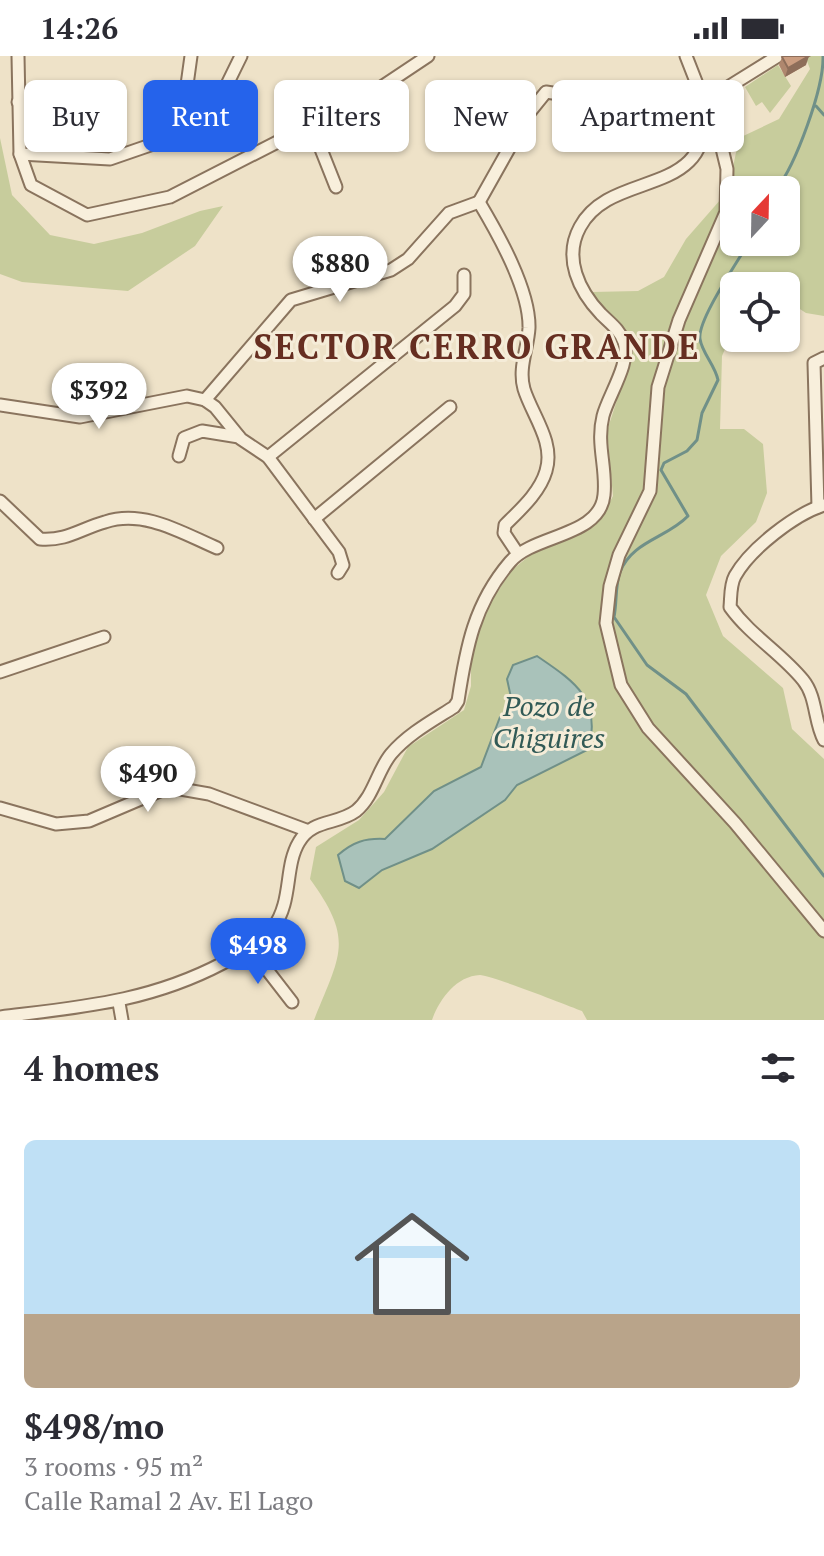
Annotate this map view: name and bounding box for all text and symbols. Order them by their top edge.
text: 14:26 [40,8,118,48]
chip: Buy [24,80,127,152]
chip: Rent [143,80,258,152]
chip: Filters [274,80,409,152]
chip: New [425,80,536,152]
chip: Apartment [552,80,744,152]
north arrow [720,176,800,256]
map controls [720,176,800,352]
pin: $880 [293,236,387,304]
text: $880 [311,245,369,279]
button: locate [720,272,800,352]
district label: SECTOR CERRO GRANDE [254,324,700,369]
pin: $392 [52,363,146,431]
text: $392 [70,372,128,406]
water label: Pozo de Chiguires [493,687,605,756]
pin: $490 [101,746,195,814]
text: $490 [119,755,177,789]
pin: $498 [211,918,305,986]
text: $498 [229,927,287,961]
text: 4 homes [24,1046,159,1091]
icon: filters [756,1046,800,1090]
icon: home [340,1192,484,1336]
text: $498/mo [24,1404,164,1449]
text: 3 rooms · 95 m² [24,1449,203,1483]
text: Calle Ramal 2 Av. El Lago [24,1483,313,1517]

